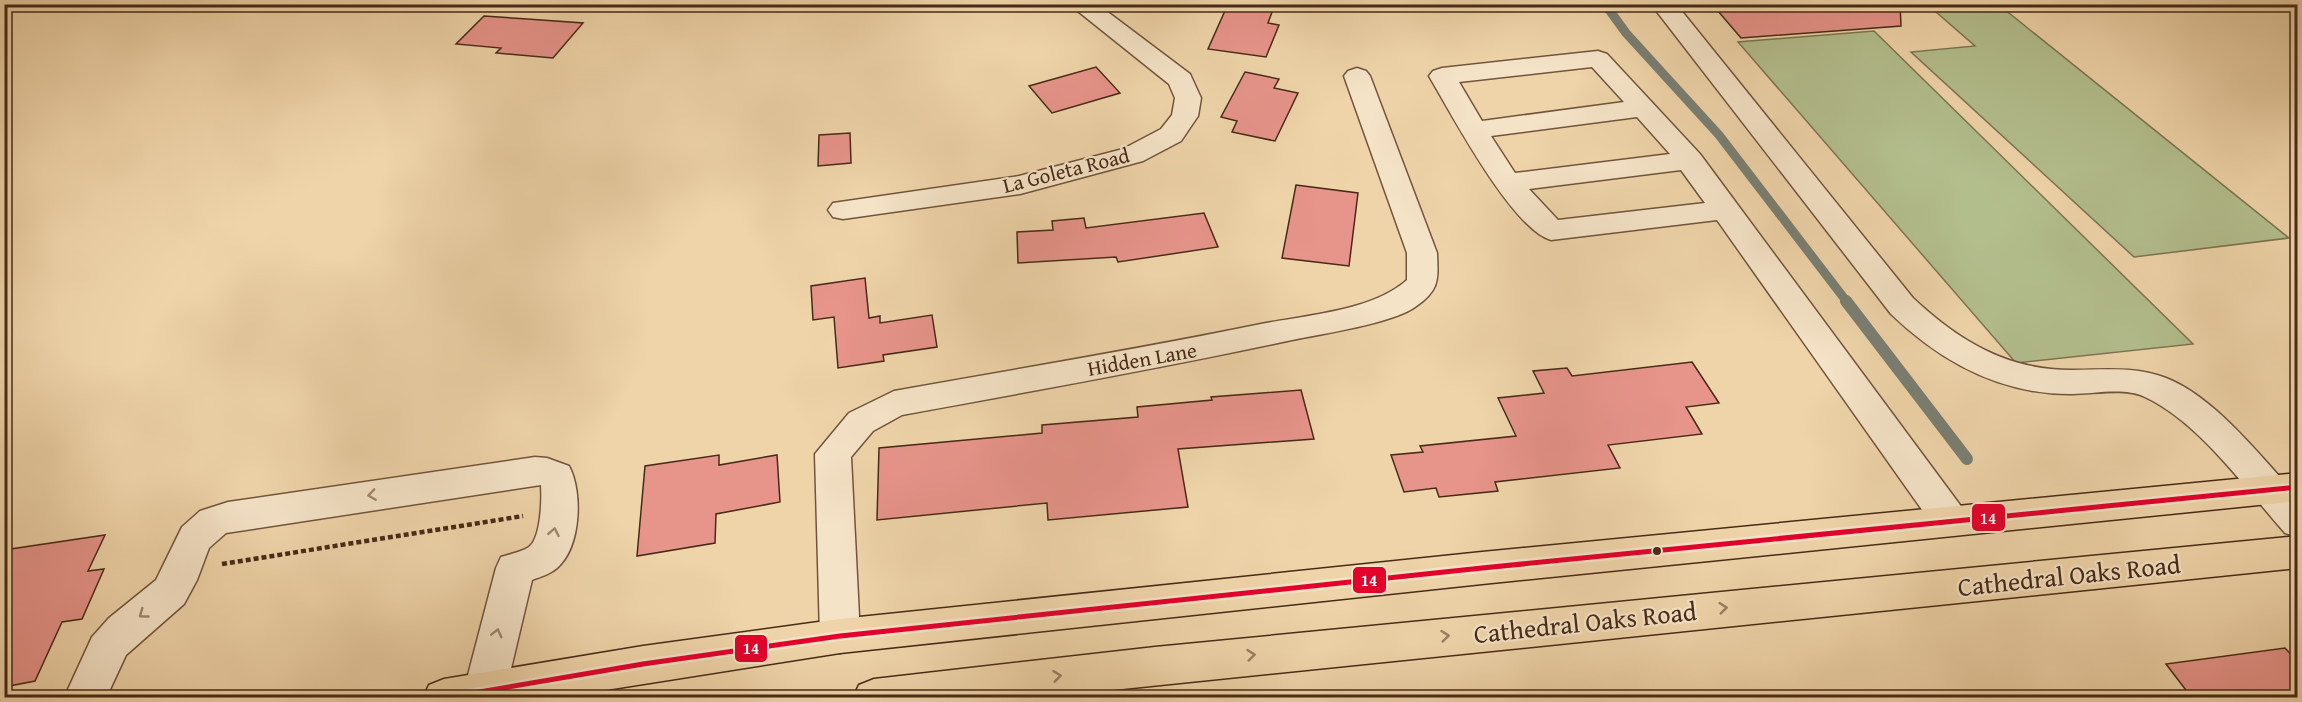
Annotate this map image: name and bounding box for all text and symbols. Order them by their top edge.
street label: La Goleta Road [999,139,1133,201]
street label: Hidden Lane [1085,334,1199,384]
one-way arrow [368,489,377,501]
line badge: 14 [1971,503,2006,532]
text: 14 [1980,506,1996,530]
one-way arrow [547,528,560,538]
street label: Cathedral Oaks Road [1956,544,2182,606]
unlabelled marker [1651,545,1663,557]
line badge: 14 [1352,566,1387,594]
text: 14 [1361,568,1377,592]
street label: Cathedral Oaks Road [1472,591,1698,653]
one-way arrow [1718,602,1727,615]
one-way arrow [139,607,150,618]
one-way arrow [490,629,503,639]
one-way arrow [1441,630,1450,643]
line badge: 14 [734,634,768,663]
text: 14 [743,636,759,660]
one-way arrow [1247,649,1256,662]
one-way arrow [1053,670,1062,683]

